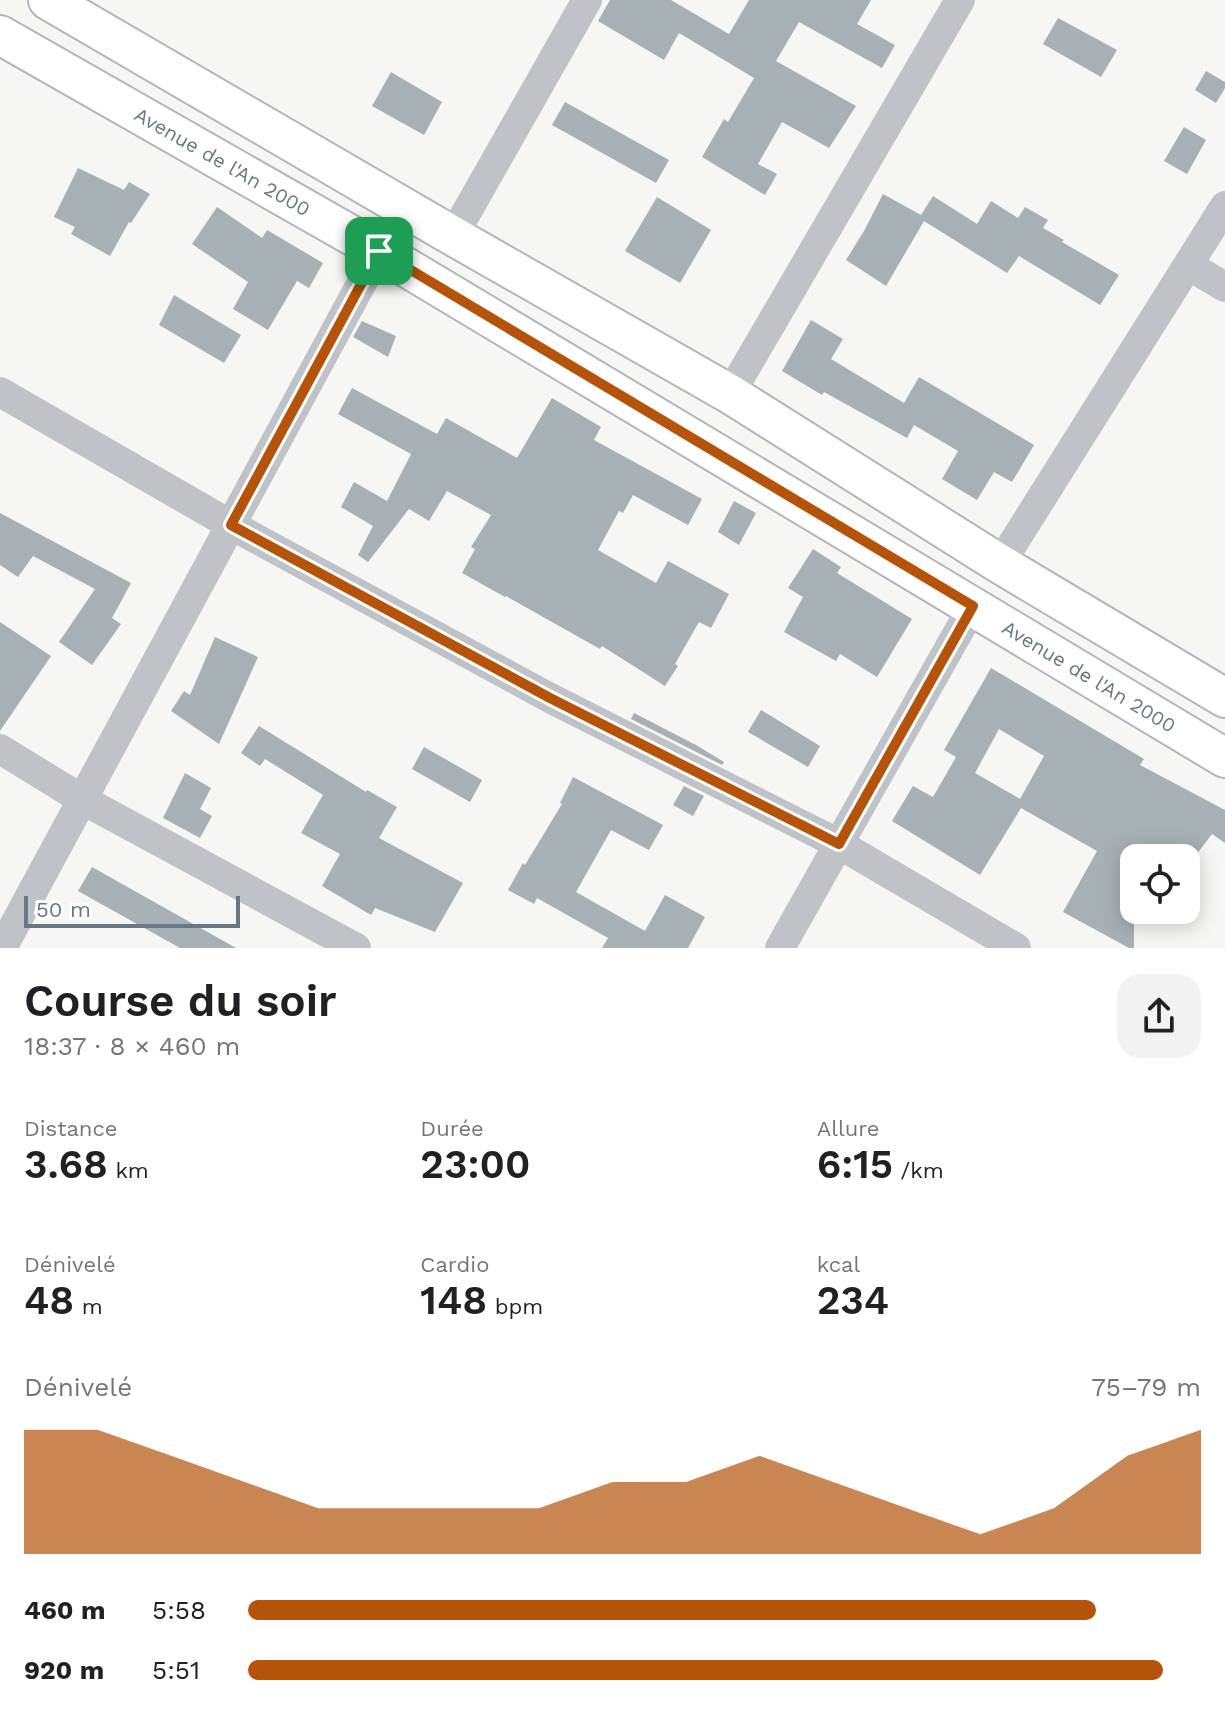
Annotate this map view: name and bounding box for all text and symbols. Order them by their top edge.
street label: Avenue de l'An 2000 [130,102,314,221]
pin [345,217,413,285]
icon: arrive [357,229,401,273]
street label: Avenue de l'An 2000 [998,615,1180,738]
map controls [1120,844,1200,924]
button: locate [1120,844,1200,924]
scale bar [24,892,240,928]
text: 50 m [36,897,91,922]
button: share [1117,974,1201,1058]
text: Course du soir [24,975,337,1027]
text: 18:37 · 8 × 460 m [24,1031,240,1061]
text: Distance [24,1116,118,1141]
text: Durée [420,1116,484,1141]
text: Allure [817,1116,880,1141]
text: 3.68 [24,1141,108,1188]
text: 23:00 [420,1141,530,1188]
text: 6:15 [817,1141,893,1188]
text: km [108,1158,149,1183]
text: /km [893,1158,944,1183]
text: Dénivelé [24,1252,116,1277]
text: Cardio [420,1252,489,1277]
text: kcal [817,1252,860,1277]
text: 48 [24,1277,74,1324]
text: 148 [420,1277,487,1324]
text: 234 [817,1277,889,1324]
text: m [74,1294,103,1319]
text: bpm [487,1294,543,1319]
text: Dénivelé [24,1372,132,1402]
text: 75–79 m [1091,1372,1201,1402]
text: 460 m [24,1595,105,1625]
text: 5:58 [152,1595,206,1625]
text: 920 m [24,1655,104,1685]
text: 5:51 [152,1655,200,1685]

